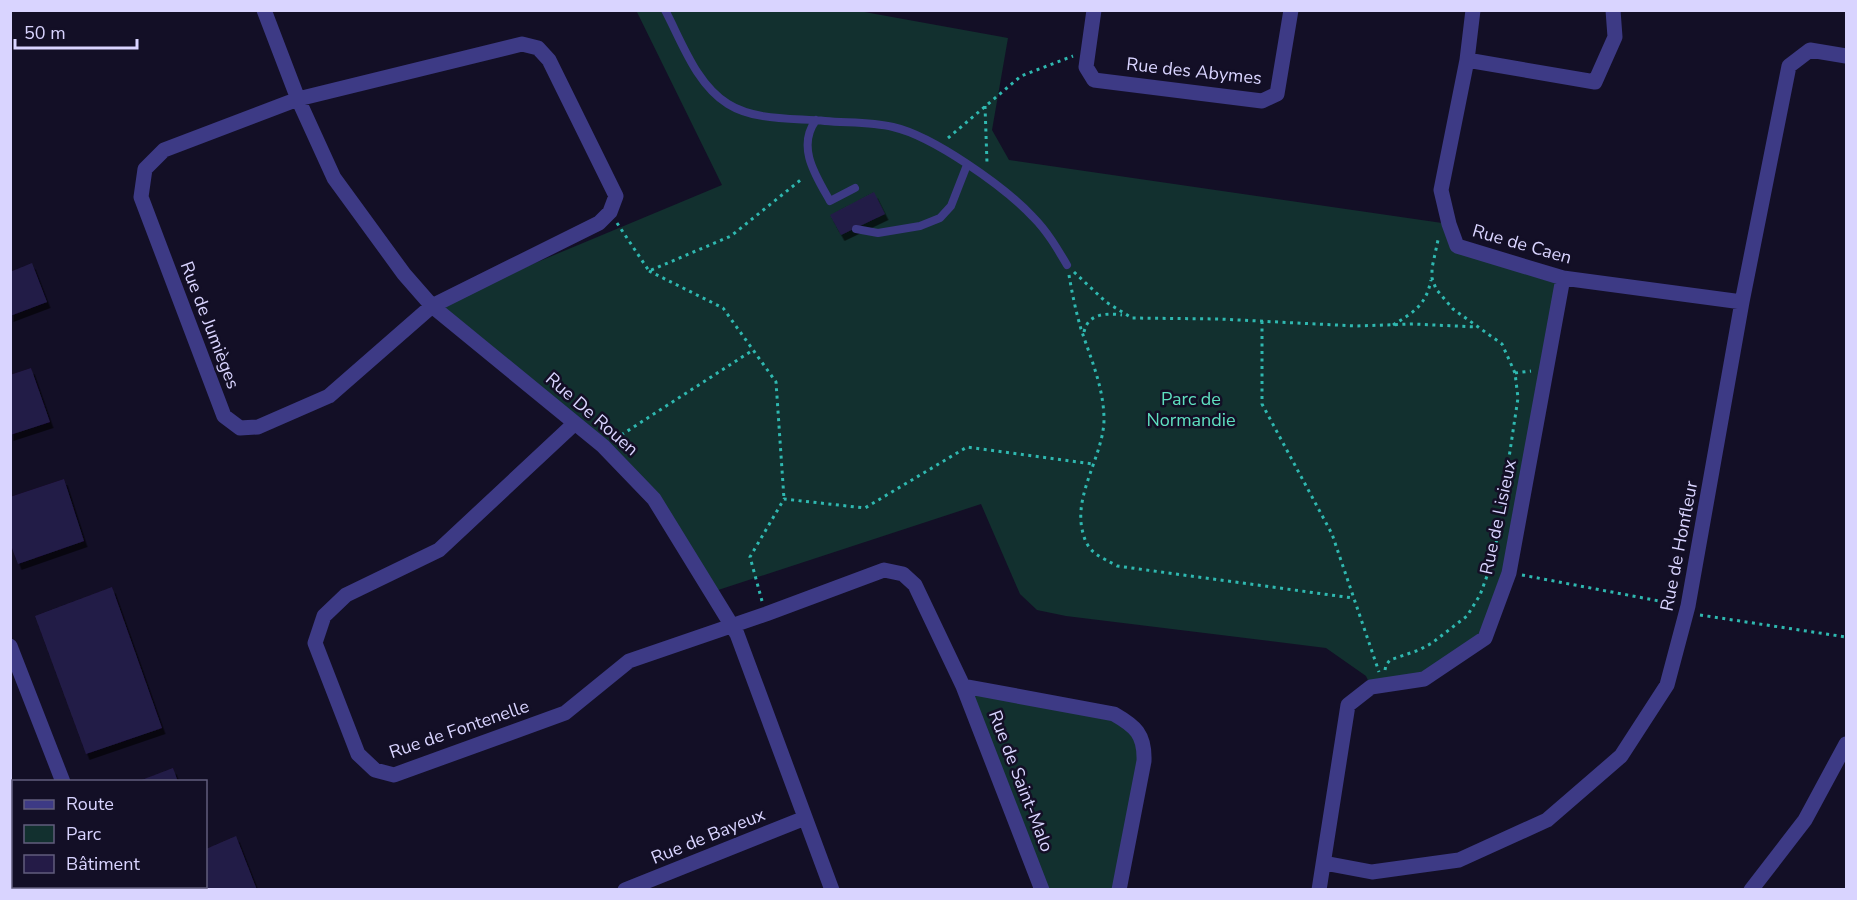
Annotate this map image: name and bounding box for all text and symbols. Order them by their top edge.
scale bar [15,12,136,50]
text: 50 m [24,21,66,45]
street label: Rue des Abymes [1125,52,1263,90]
street label: Rue de Caen [1470,218,1574,270]
street label: Rue de Jumièges [175,258,245,392]
street label: Rue De Rouen [540,367,644,461]
park label: Parc de Normandie [1146,387,1236,432]
street label: Rue de Lisieux [1474,457,1522,577]
street label: Rue de Honfleur [1655,478,1704,613]
street label: Rue de Fontenelle [386,694,532,764]
street label: Rue de Saint-Malo [983,707,1059,855]
legend [12,780,207,888]
text: Route [66,792,114,816]
street label: Rue de Bayeux [647,802,769,870]
text: Parc [66,822,101,846]
text: Bâtiment [66,852,140,876]

